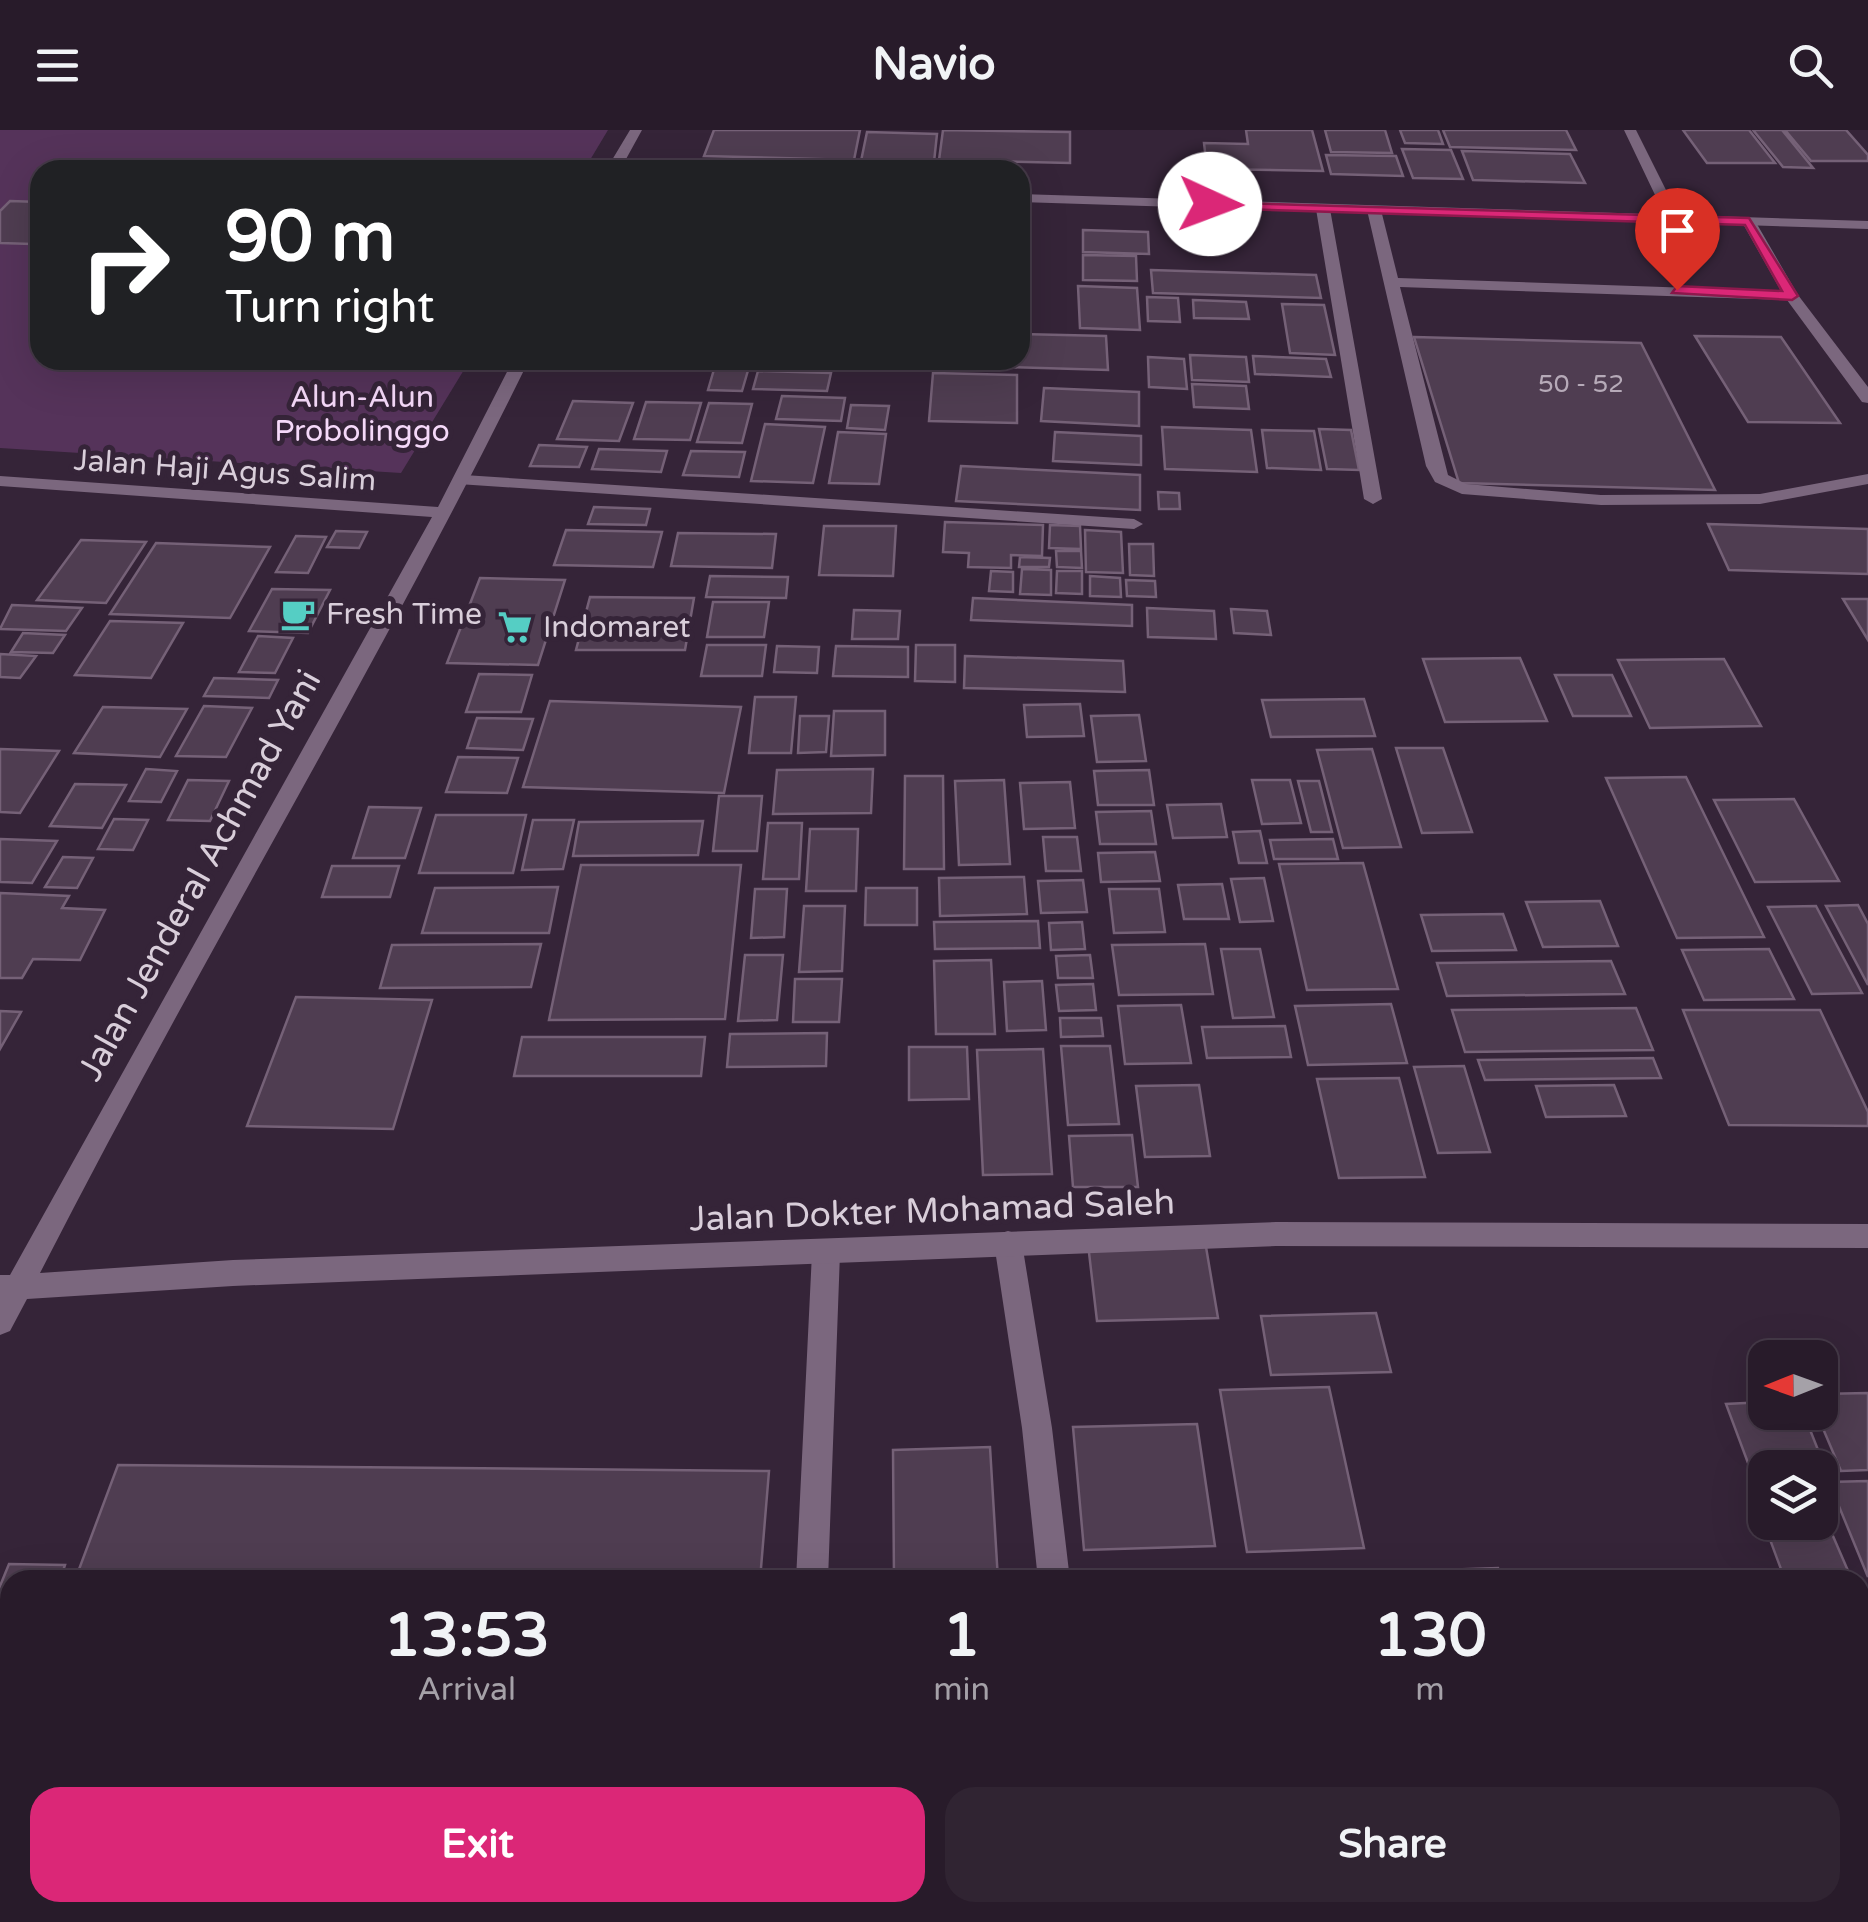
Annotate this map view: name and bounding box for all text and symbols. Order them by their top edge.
icon: menu [30,38,85,93]
text: Navio [872,38,996,92]
icon: search [1783,38,1838,93]
position arrow [1158,152,1262,256]
pin [1635,188,1720,291]
text: 90 m [225,196,395,280]
icon: right [60,200,190,330]
icon: arrive [1650,203,1705,258]
text: Turn right [225,281,434,335]
house number: 50 - 52 [1538,369,1624,399]
park label: Alun-Alun Probolinggo [274,379,450,450]
street label: Jalan Haji Agus Salim [73,441,377,500]
cafe icon: Fresh Time [279,595,317,633]
place label: Fresh Time [326,596,482,633]
supermarket icon: Indomaret [496,608,534,646]
place label: Indomaret [543,609,691,646]
street label: Jalan Jenderal Achmad Yani [69,663,330,1088]
street label: Jalan Dokter Mohamad Saleh [689,1182,1176,1240]
north arrow [1748,1340,1838,1430]
map controls [1748,1340,1838,1540]
button: layers [1748,1450,1838,1540]
text: 13:53 [383,1600,550,1672]
text: 1 [943,1600,980,1672]
text: 130 [1373,1600,1487,1672]
text: Arrival [417,1671,516,1709]
text: min [933,1671,990,1709]
text: m [1415,1671,1445,1709]
button: Exit [30,1787,925,1902]
button: Share [945,1787,1840,1902]

